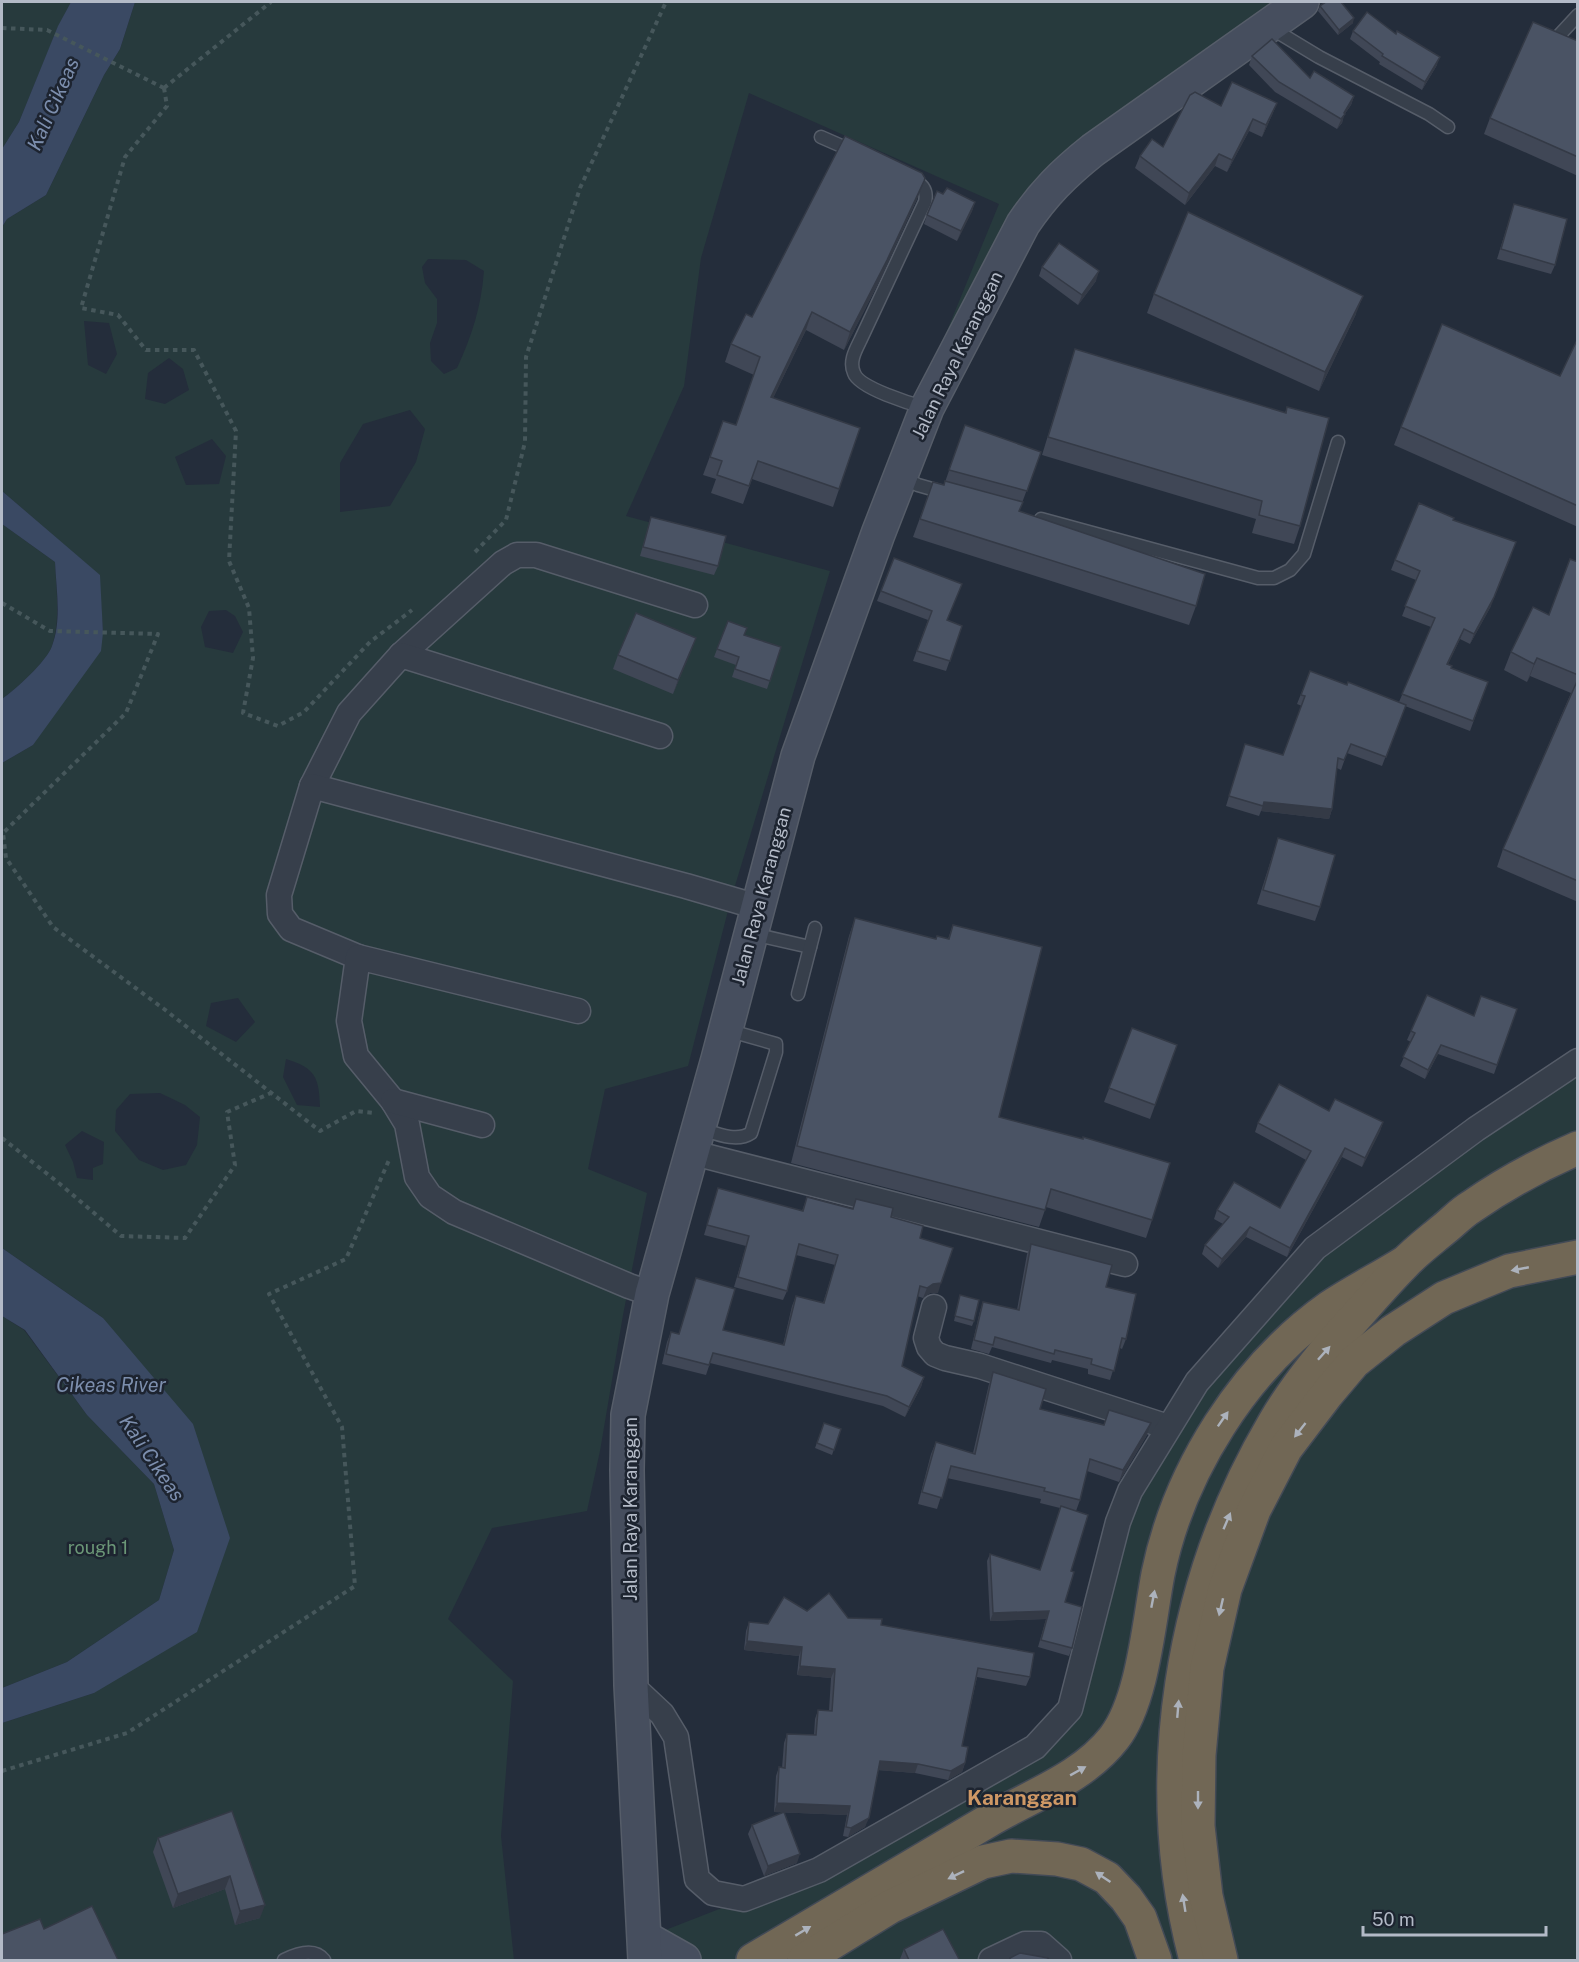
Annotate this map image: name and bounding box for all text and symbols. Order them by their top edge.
water label: Kali Cikeas [22,54,84,154]
street label: Jalan Raya Karanggan [907,268,1007,442]
street label: Jalan Raya Karanggan [727,805,795,987]
one-way arrow [1510,1265,1529,1274]
one-way arrow [1317,1345,1330,1361]
water label: Cikeas River [56,1373,167,1397]
water label: Kali Cikeas [114,1410,190,1506]
one-way arrow [1217,1411,1228,1427]
street label: Jalan Raya Karanggan [620,1417,641,1601]
one-way arrow [1294,1421,1306,1437]
one-way arrow [1222,1512,1232,1530]
park label: rough 1 [68,1537,128,1558]
one-way arrow [1149,1590,1158,1609]
one-way arrow [1216,1597,1226,1616]
one-way arrow [1173,1699,1183,1718]
one-way arrow [1070,1766,1087,1776]
district label: Karanggan [967,1785,1077,1810]
one-way arrow [1193,1790,1203,1809]
one-way arrow [947,1870,964,1880]
one-way arrow [1095,1872,1112,1883]
one-way arrow [1180,1894,1189,1913]
scale bar [1363,1899,1546,1937]
text: 50 m [1372,1909,1415,1930]
one-way arrow [795,1925,811,1936]

